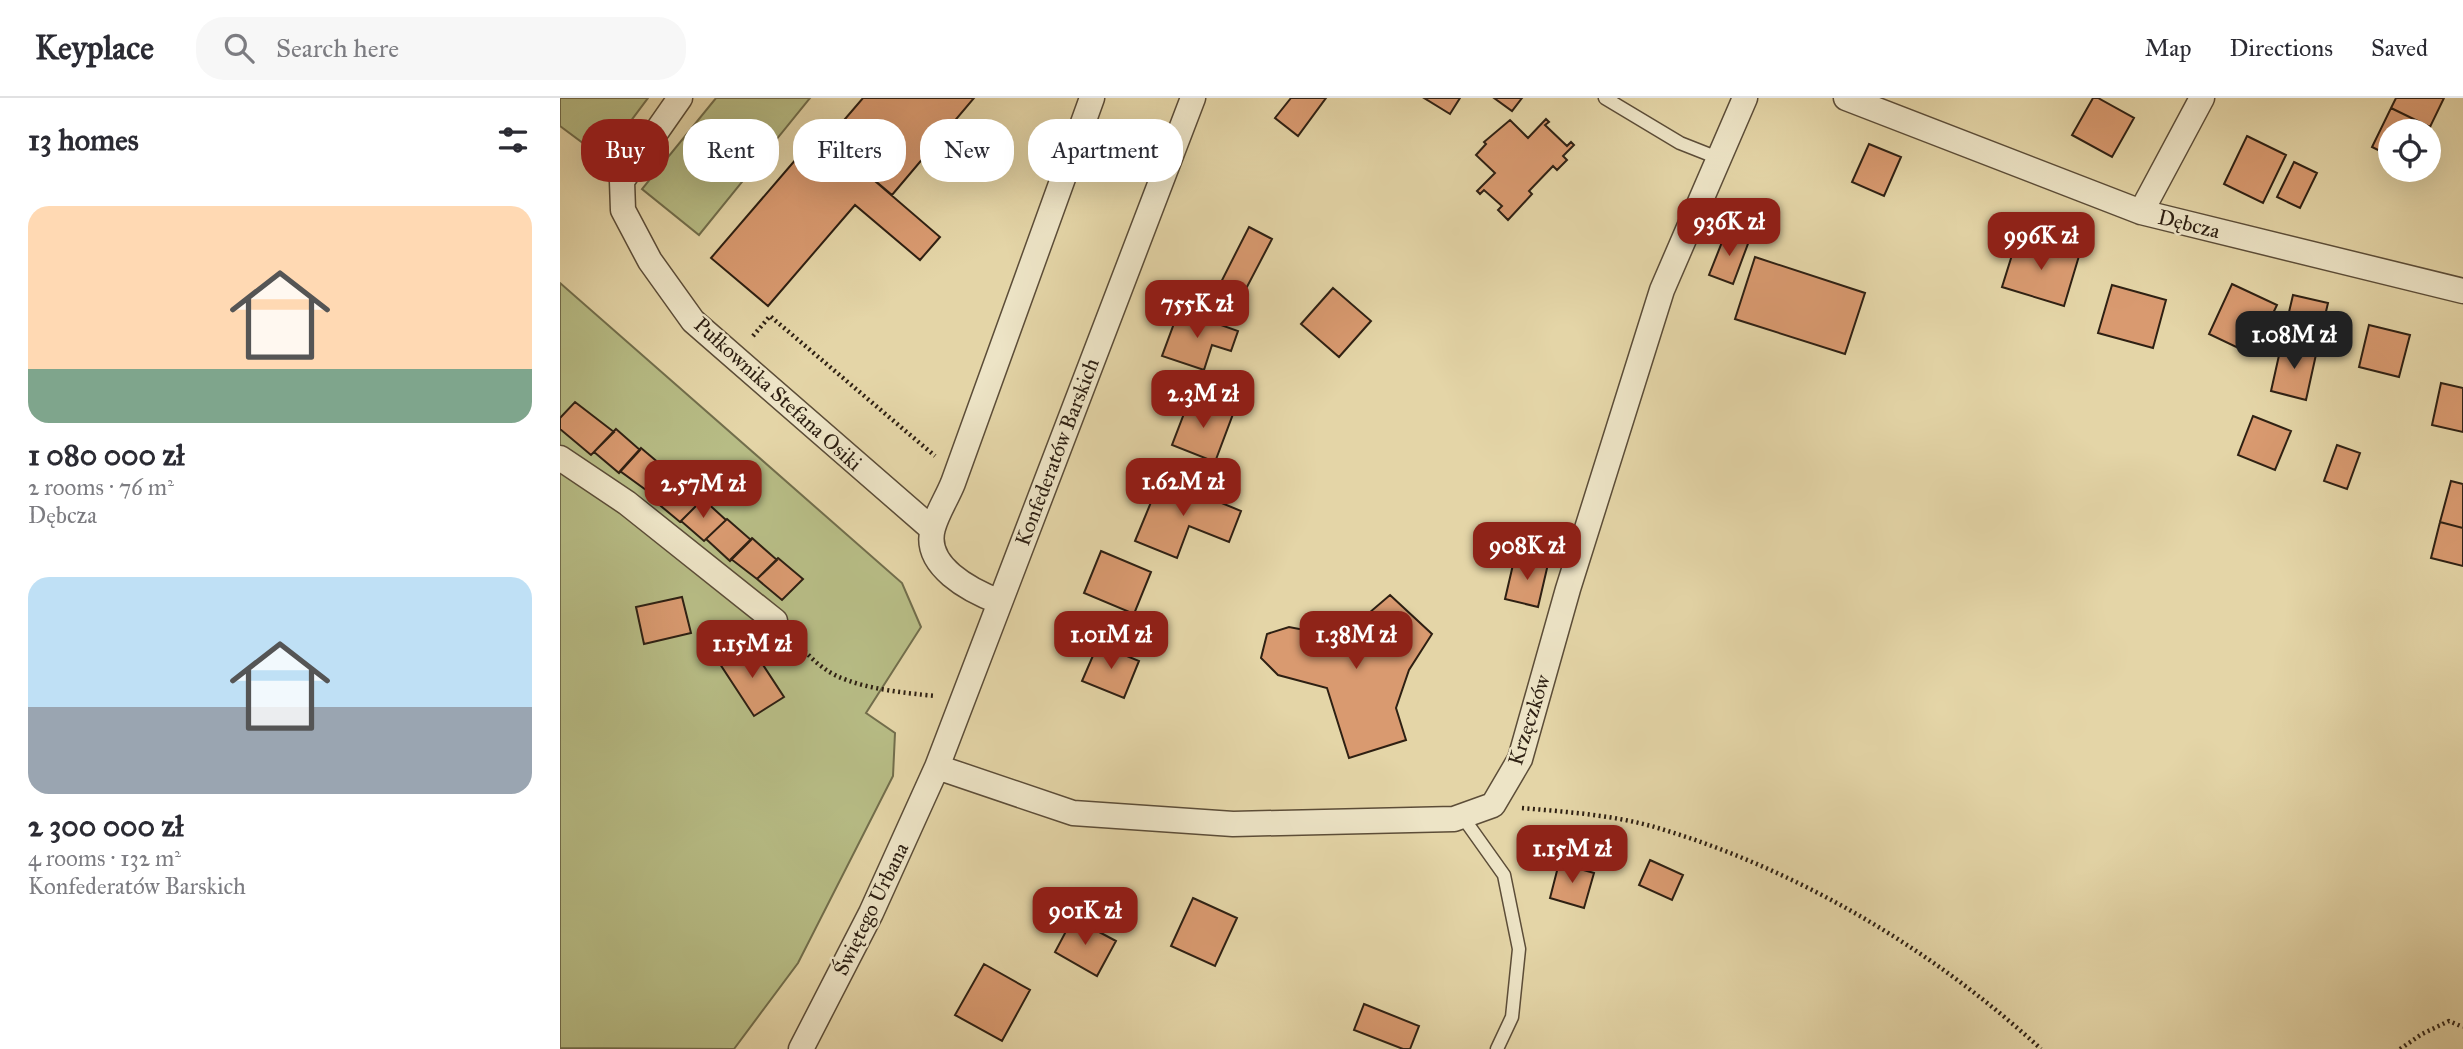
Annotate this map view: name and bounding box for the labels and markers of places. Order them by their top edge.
pin: 936K zł [1664,198,1794,258]
pin: 996K zł [1976,212,2106,272]
pin: 755K zł [1132,280,1262,340]
pin: 1.08M zł [2222,312,2366,371]
pin: 2.3M zł [1138,370,1268,430]
pin: 1.62M zł [1111,458,1255,518]
pin: 2.57M zł [631,460,775,520]
pin: 908K zł [1462,522,1592,582]
pin: 1.01M zł [1039,612,1183,671]
pin: 1.38M zł [1284,612,1428,671]
pin: 1.15M zł [680,620,824,680]
pin: 1.15M zł [1500,826,1644,885]
pin: 901K zł [1020,888,1150,947]

